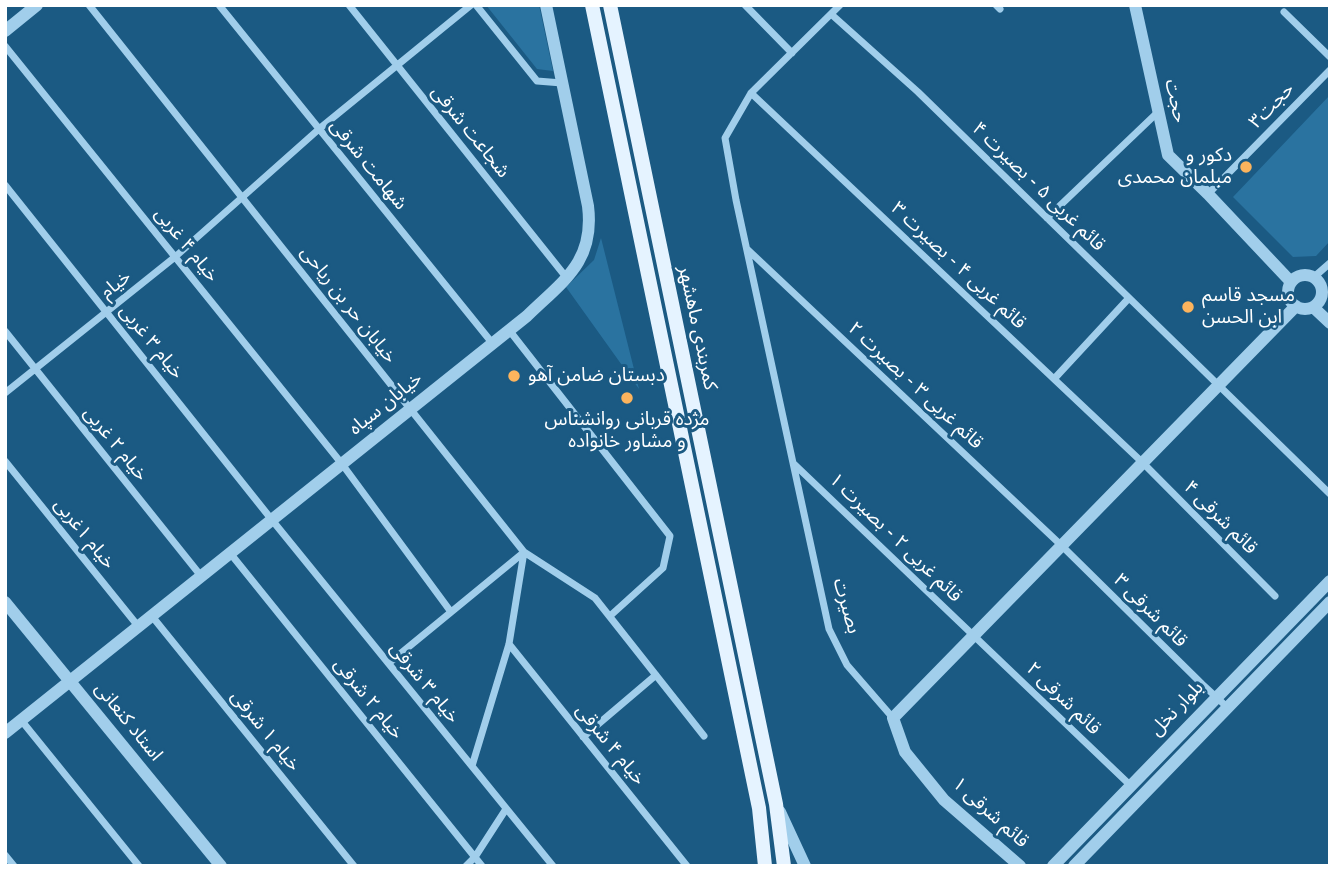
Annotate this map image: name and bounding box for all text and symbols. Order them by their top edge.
street label: حجت [1159,77,1191,125]
street label: حجت۳ [1245,78,1299,134]
street label: شجاعت شرقی [426,81,514,183]
street label: شهامت شرقی [325,115,411,215]
street label: قائم غربی ۵ - بصیرت ۴ [967,118,1109,256]
place label: دکور و مبلمان محمدی [1118,145,1232,189]
marker: دکور و مبلمان محمدی [1238,159,1254,175]
street label: قائم غربی ۴ - بصیرت ۳ [886,198,1030,334]
street label: خیام ۴ غربی [149,203,223,287]
street label: خیابان حر بن ریاحی [295,242,401,368]
street label: کمربندی ماهشهر [673,264,721,392]
street label: خیام [96,266,136,304]
place label: مسجد قاسم ابن الحسن [1202,285,1295,329]
marker: مسجد قاسم ابن الحسن [1180,299,1196,315]
street label: خیام ۳ غربی [114,300,188,384]
street label: قائم غربی ۳ - بصیرت ۲ [843,318,987,454]
place label: دبستان ضامن آهو [528,365,665,387]
street label: خیابان سپاه [345,368,427,440]
marker: دبستان ضامن آهو [506,368,522,384]
marker: مژده قربانی روانشناس و مشاور خانواده [619,390,635,406]
street label: خیام ۲ غربی [78,402,152,486]
place label: مژده قربانی روانشناس و مشاور خانواده [544,409,710,453]
street label: قائم غربی ۲ - بصیرت ۱ [824,469,966,607]
street label: قائم شرقی ۴ [1178,476,1262,560]
street label: خیام ۱غربی [49,494,119,574]
street label: قائم شرقی ۳ [1108,569,1192,653]
street label: بصیرت [827,576,865,636]
street label: خیام ۳ شرقی [384,638,464,728]
street label: خیام ۲ شرقی [328,654,408,744]
street label: قائم شرقی ۲ [1021,658,1105,740]
street label: بلوار نخل [1145,677,1209,741]
street label: استاد کنعانی [89,678,167,766]
street label: خیام ۱ شرقی [225,686,305,776]
street label: خیام ۴ شرقی [570,700,650,790]
street label: قائم شرقی ۱ [947,773,1033,853]

